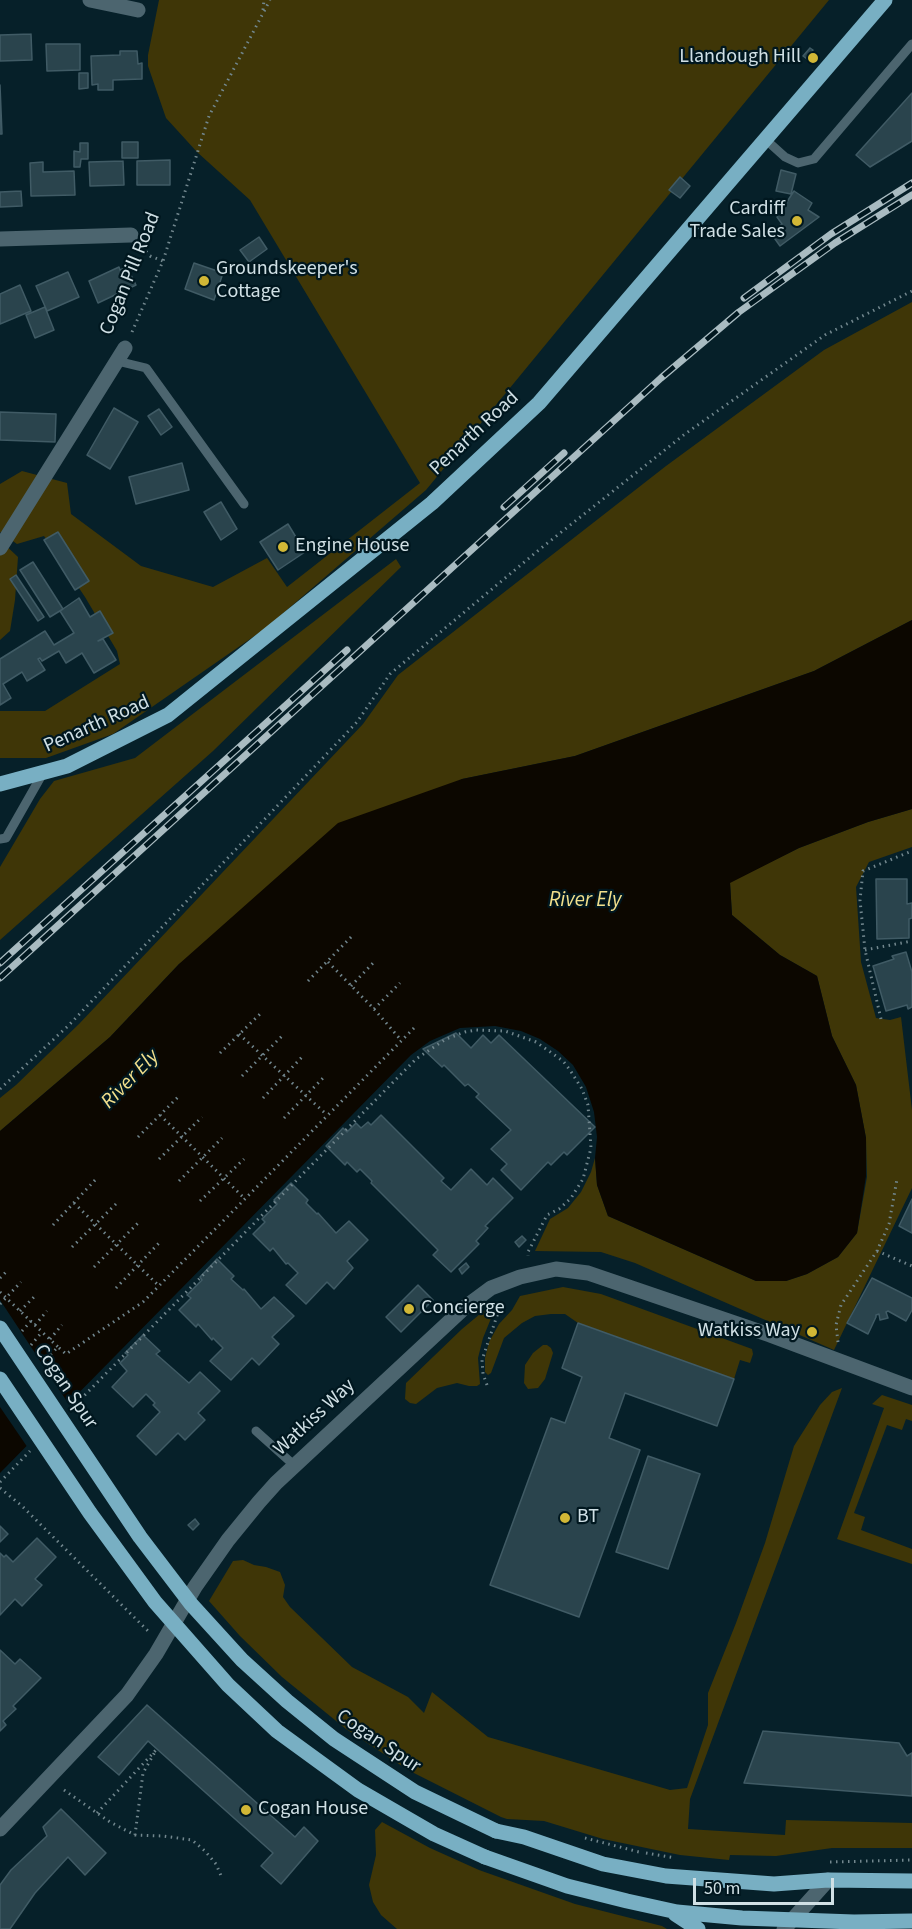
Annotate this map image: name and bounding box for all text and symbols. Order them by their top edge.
place label: Llandough Hill [679,46,801,70]
marker: Llandough Hill [806,51,820,65]
place label: Cardiff Trade Sales [689,198,785,245]
street label: Cogan Pill Road [95,209,167,339]
marker: Cardiff Trade Sales [790,214,804,228]
place label: Groundskeeper's Cottage [216,258,358,305]
marker: Groundskeeper's Cottage [197,274,211,288]
street label: Penarth Road [425,387,525,481]
place label: Engine House [295,535,409,559]
marker: Engine House [276,540,290,554]
street label: Penarth Road [40,691,154,759]
water label: River Ely [549,888,621,914]
water label: River Ely [97,1045,165,1115]
place label: Concierge [421,1297,505,1321]
marker: Concierge [402,1302,416,1316]
place label: Watkiss Way [698,1320,800,1344]
marker: Watkiss Way [805,1325,819,1339]
street label: Cogan Spur [28,1340,102,1434]
street label: Watkiss Way [269,1374,361,1462]
place label: BT [577,1506,599,1530]
marker: BT [558,1511,572,1525]
street label: Cogan Spur [331,1705,425,1779]
place label: Cogan House [258,1798,368,1822]
marker: Cogan House [239,1803,253,1817]
scale bar [696,1866,837,1904]
text: 50 m [704,1876,740,1901]

